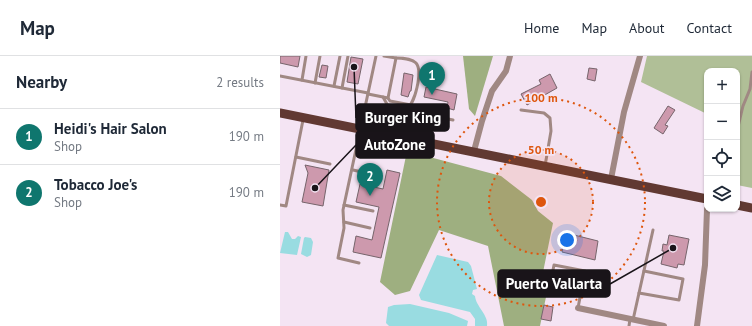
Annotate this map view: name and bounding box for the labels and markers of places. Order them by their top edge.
pin: 1 [419,62,445,95]
callout: Burger King [356,104,449,131]
callout: AutoZone [356,131,434,158]
pin: 2 [357,163,383,196]
centre of rings [534,195,548,209]
callout: Puerto Vallarta [498,270,610,297]

